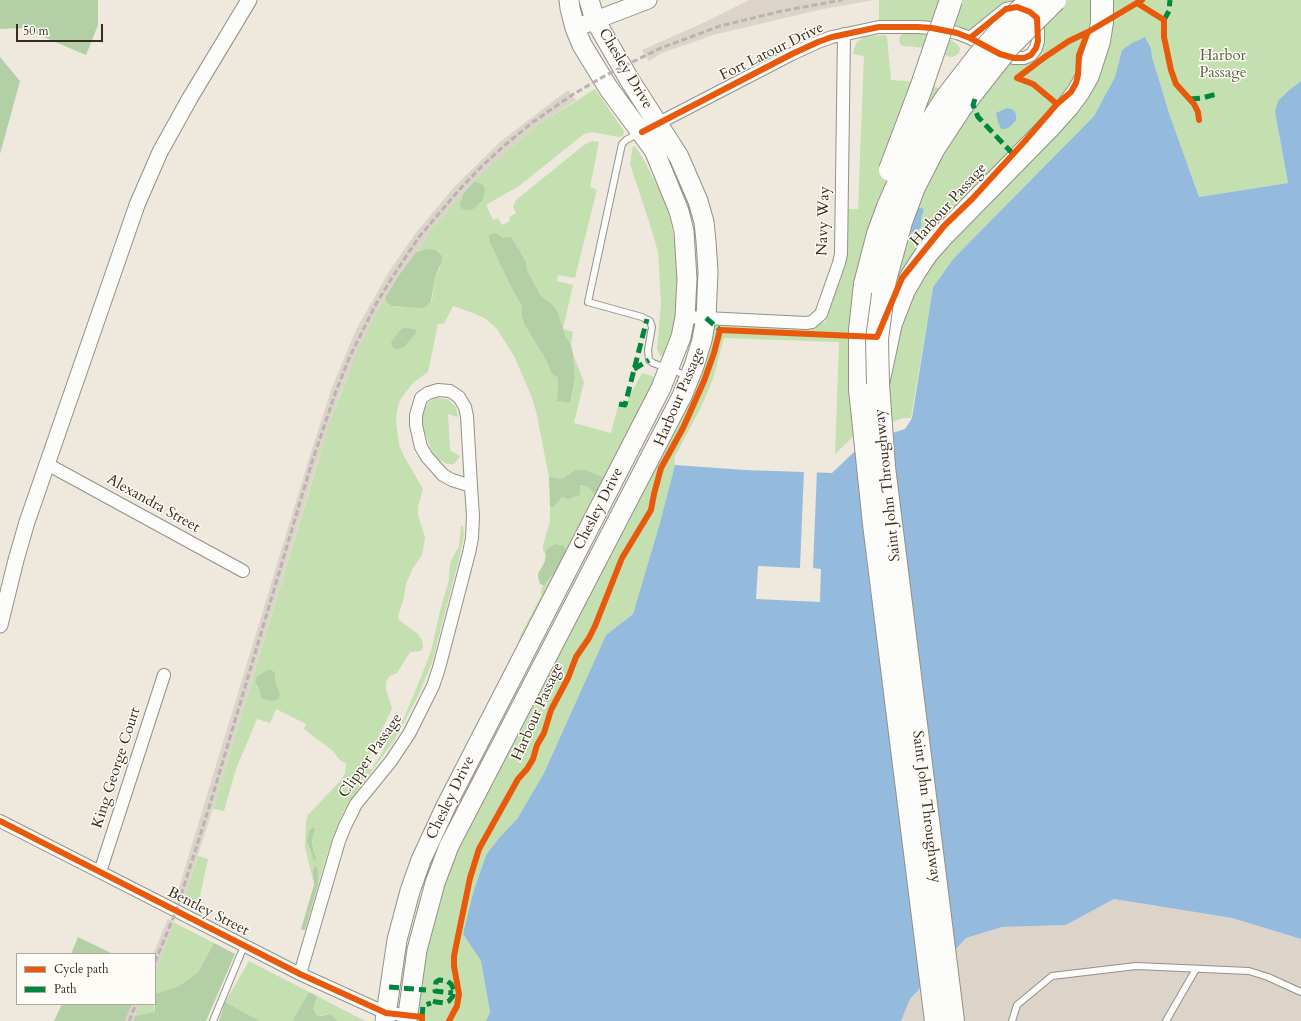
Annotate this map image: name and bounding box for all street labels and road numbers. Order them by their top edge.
street label: Fort Latour Drive [717,19,827,85]
street label: Chesley Drive [594,26,656,112]
street label: Harbour Passage [907,160,991,250]
street label: Navy Way [814,186,834,256]
street label: Harbour Passage [651,345,709,449]
street label: Saint John Throughway [871,408,905,562]
street label: Chesley Drive [570,465,628,553]
street label: Alexandra Street [103,471,203,537]
street label: Harbour Passage [508,660,568,764]
street label: King George Court [89,705,145,831]
street label: Clipper Passage [335,710,407,802]
street label: Saint John Throughway [908,730,944,884]
street label: Chesley Drive [423,753,479,843]
street label: Bentley Street [164,884,252,940]

